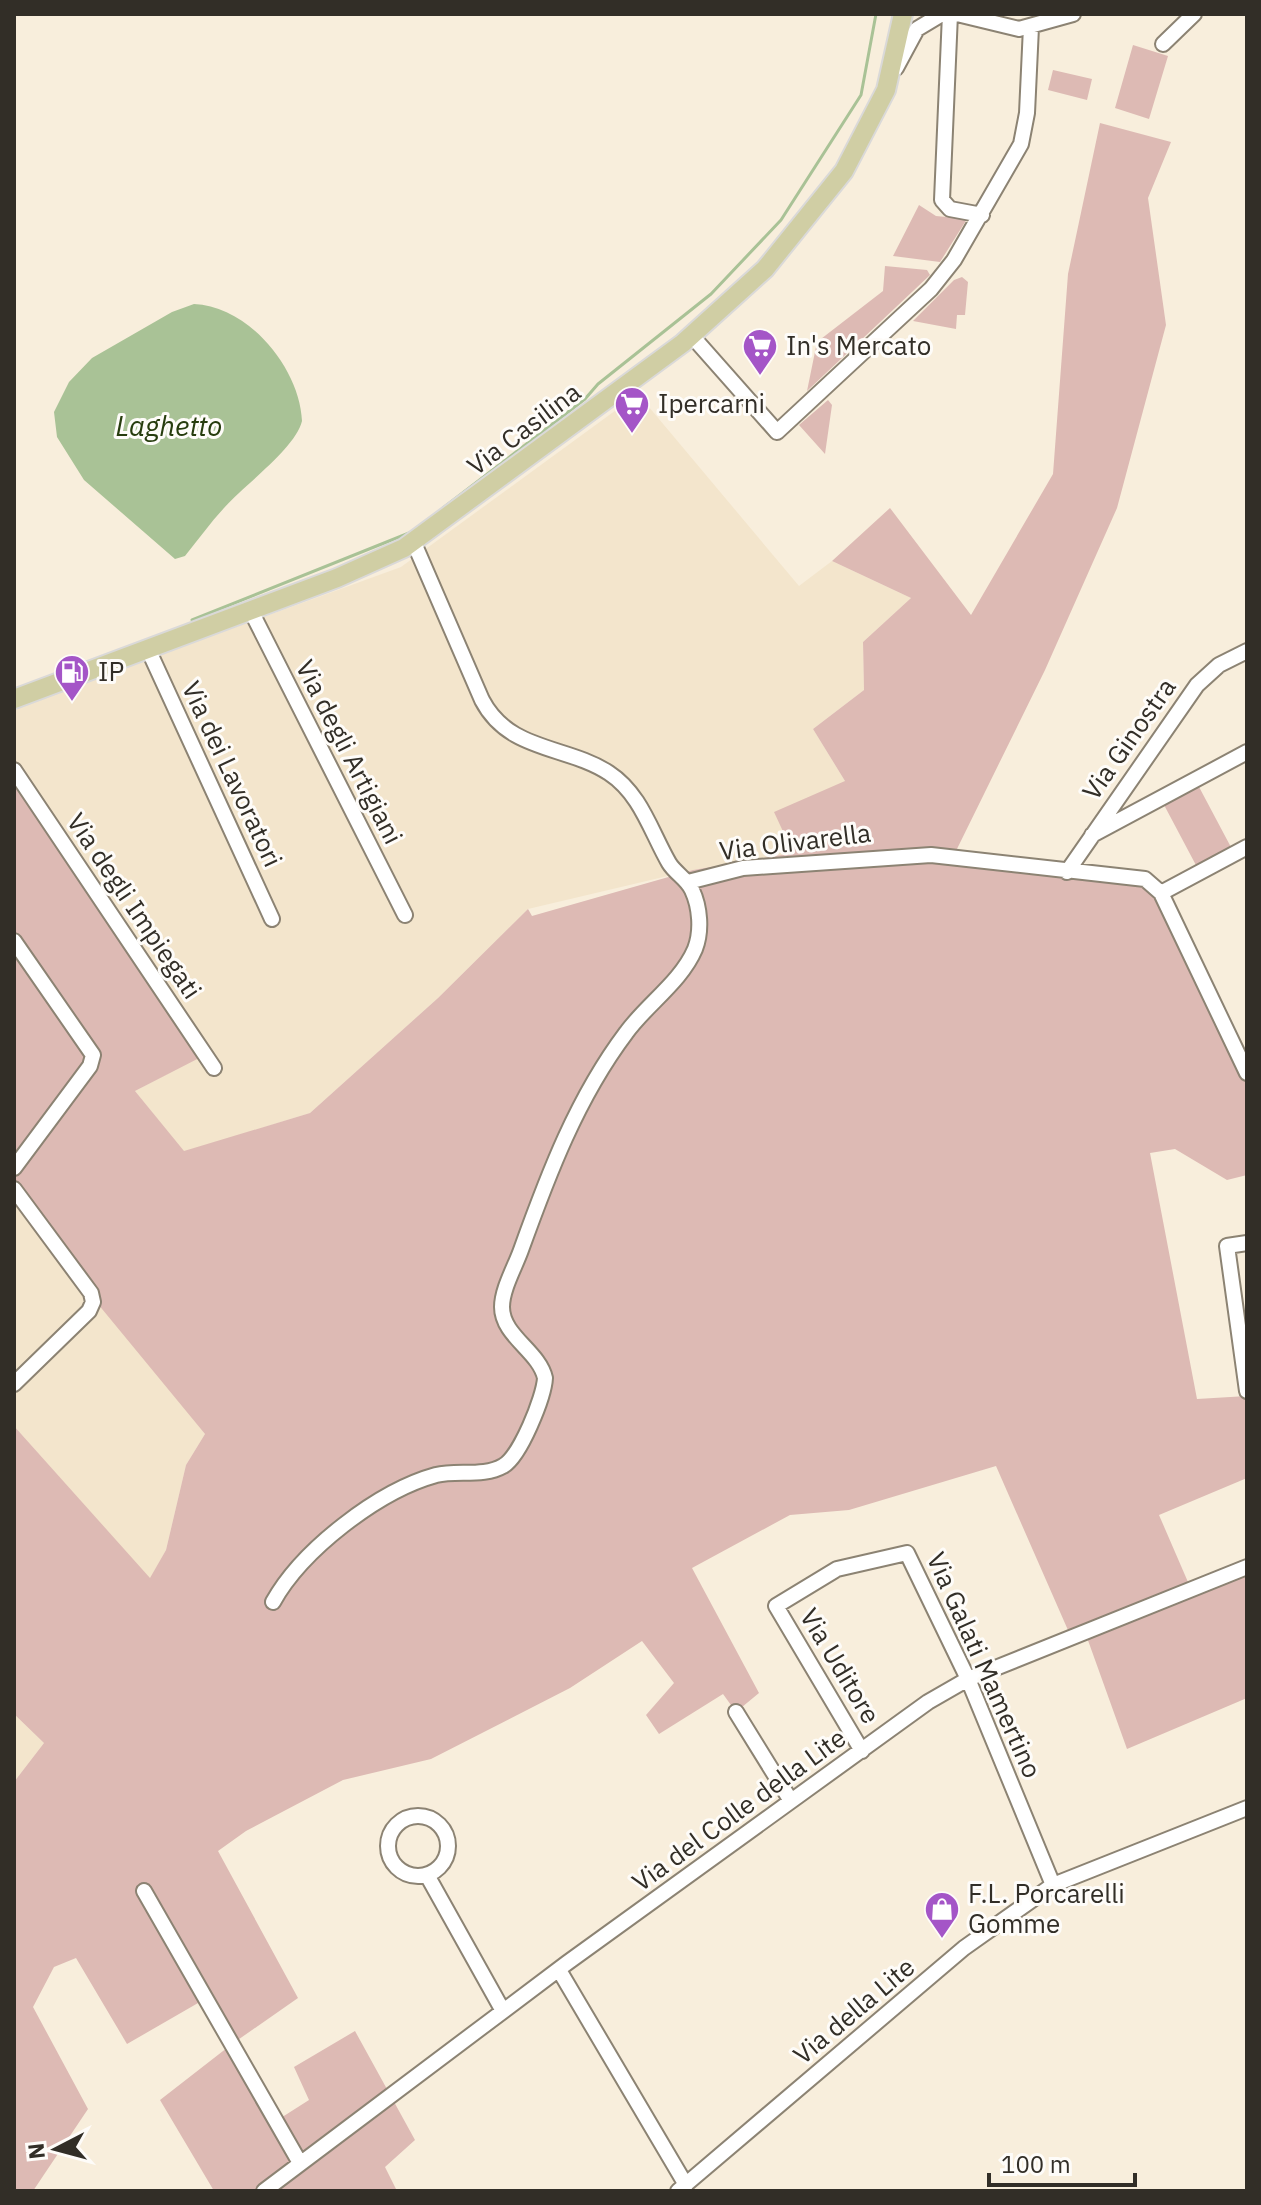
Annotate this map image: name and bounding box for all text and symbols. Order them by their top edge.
supermarket icon: In's Mercato [741,327,779,377]
place label: In's Mercato [786,328,931,362]
street label: Via Casilina [460,374,587,482]
supermarket icon: Ipercarni [613,385,651,435]
place label: Ipercarni [658,386,765,420]
water label: Laghetto [116,407,222,444]
fuel station icon: IP [53,653,91,703]
place label: IP [98,654,124,688]
street label: Via degli Artigiani [289,654,411,849]
street label: Via Ginostra [1074,671,1183,806]
street label: Via dei Lavoratori [175,675,291,872]
street label: Via degli Impiegati [60,806,210,1005]
street label: Via Olivarella [717,815,873,867]
street label: Via Galati Mamertino [920,1546,1050,1783]
street label: Via Uditore [793,1602,889,1729]
street label: Via del Colle della Lite [625,1720,852,1898]
place label: F.L. Porcarelli Gomme [968,1876,1125,1940]
shop icon: F.L. Porcarelli Gomme [923,1890,961,1940]
street label: Via della Lite [786,1949,921,2071]
north arrow [16,2109,96,2189]
scale bar [989,2137,1135,2187]
text: N [20,2142,51,2161]
text: 100 m [1001,2148,1071,2180]

